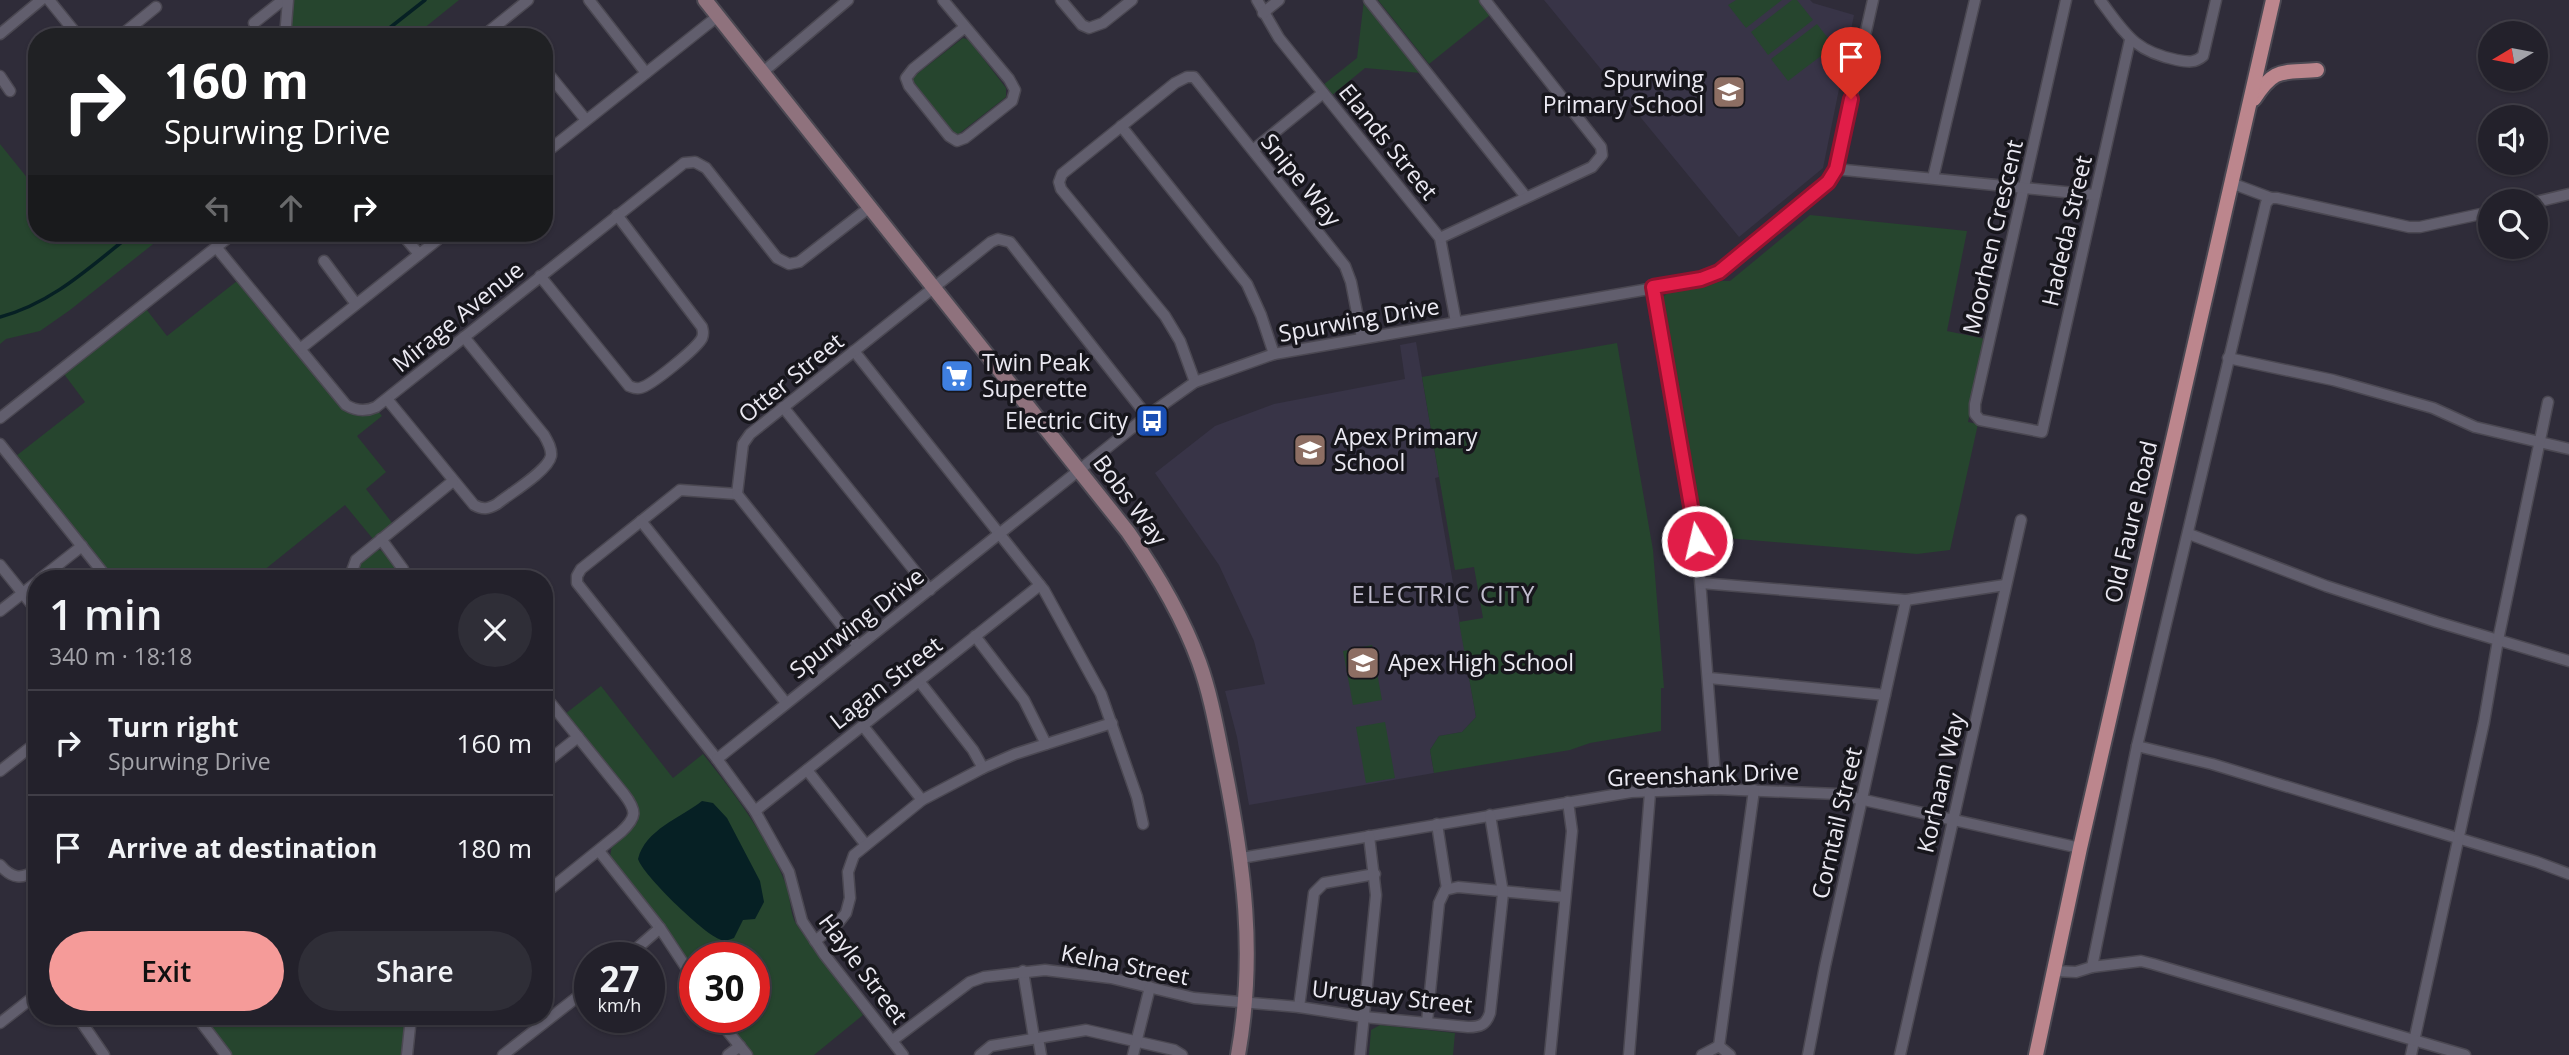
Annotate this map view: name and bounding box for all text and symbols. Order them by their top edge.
north arrow [2478,21,2548,91]
map controls [2478,21,2548,259]
pin [1821,27,1881,99]
icon: arrive [1832,38,1870,76]
text: 160 m [164,47,309,113]
icon: right [49,56,140,147]
place label: Spurwing Primary School [1543,62,1705,120]
school or university icon: Spurwing Primary School [1710,73,1748,111]
street label: Elands Street [1332,77,1445,206]
button: sound [2478,105,2548,175]
text: Spurwing Drive [164,110,390,153]
street label: Snipe Way [1254,126,1349,233]
street label: Moorhen Crescent [1954,136,2030,337]
street label: Hadeda Street [2033,152,2099,309]
icon: left [199,189,237,227]
icon: ahead [272,189,310,227]
icon: right [345,189,383,227]
button: search [2478,189,2548,259]
street label: Mirage Avenue [385,253,530,379]
street label: Spurwing Drive [1276,289,1442,349]
street label: Otter Street [731,325,850,430]
place label: Twin Peak Superette [982,346,1090,404]
supermarket icon: Twin Peak Superette [938,357,976,395]
bus stop icon: Electric City [1133,402,1171,440]
place label: Electric City [1005,404,1128,436]
place label: Apex Primary School [1334,420,1478,478]
school or university icon: Apex Primary School [1291,431,1329,469]
street label: Old Faure Road [2096,437,2164,606]
street label: Bobs Way [1086,448,1176,551]
position arrow [1660,504,1734,578]
street label: Spurwing Drive [782,560,930,685]
district label: ELECTRIC CITY [1352,577,1536,610]
text: 1 min [49,585,162,642]
button: close [458,593,532,667]
street label: Lagan Street [823,628,948,736]
text: 340 m · 18:18 [49,640,192,672]
school or university icon: Apex High School [1344,644,1382,682]
place label: Apex High School [1388,646,1574,678]
text: Turn right [108,709,239,745]
street label: Korhaan Way [1908,709,1972,856]
icon: right [49,724,87,762]
text: 160 m [457,725,532,761]
street label: Corntail Street [1803,744,1869,902]
text: Spurwing Drive [108,745,271,777]
street label: Greenshank Drive [1606,755,1800,793]
icon: arrive [49,829,87,867]
text: Arrive at destination [108,830,377,866]
text: 180 m [457,830,532,866]
street label: Hayle Street [812,907,916,1030]
button: Exit [49,931,284,1011]
button: Share [298,931,532,1011]
street label: Kelna Street [1058,936,1192,992]
speed limit sign: 30 [679,942,770,1033]
text: 27 [599,955,640,1002]
street label: Uruguay Street [1310,972,1474,1020]
text: km/h [598,993,641,1017]

